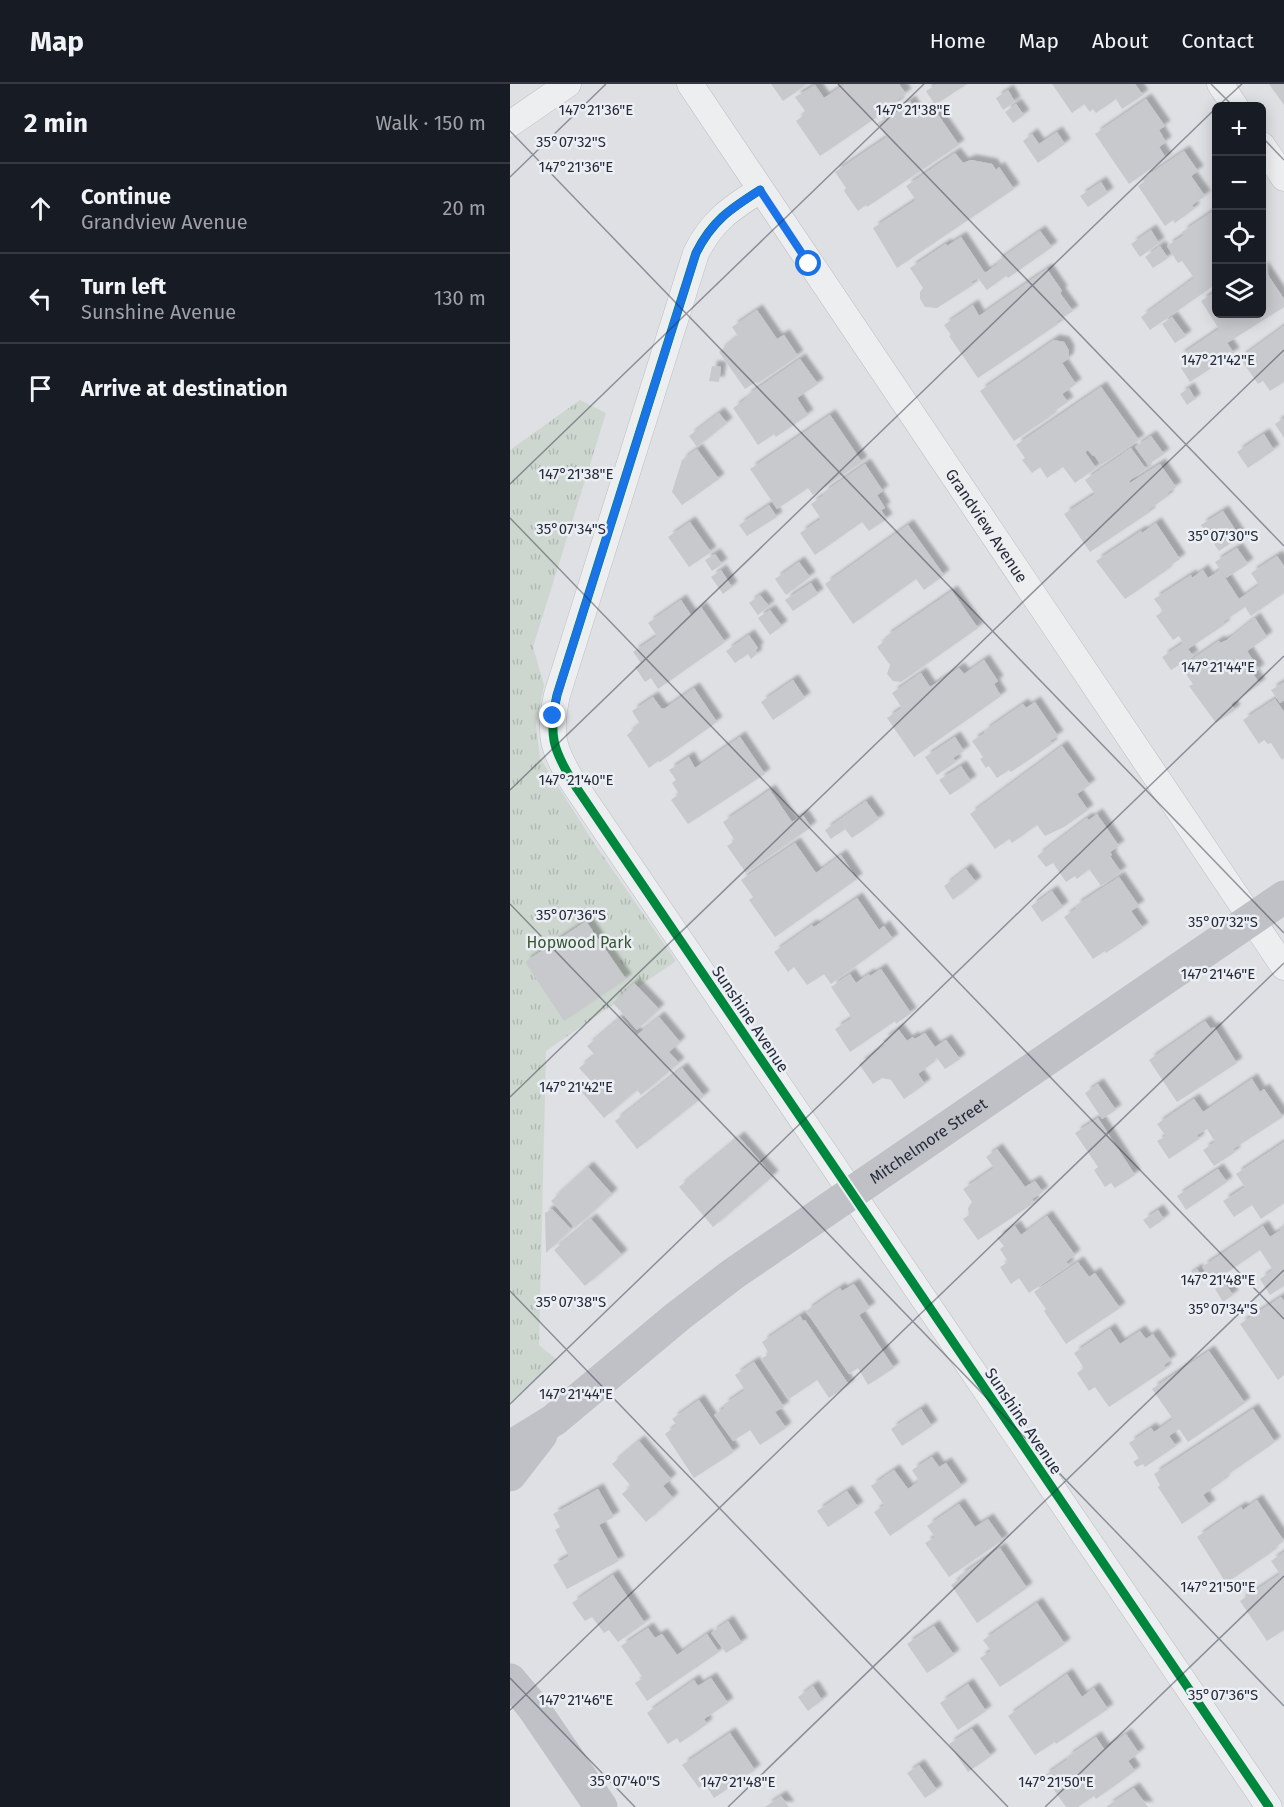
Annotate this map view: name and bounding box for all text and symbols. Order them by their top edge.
text: Map [30,25,84,58]
text: Home [930,28,986,54]
text: Map [1019,28,1059,54]
text: About [1092,28,1149,54]
text: Contact [1182,28,1254,54]
text: 147°21'36"E [559,101,633,119]
text: 147°21'38"E [875,101,951,119]
map controls [1212,102,1266,318]
button: + [1212,102,1266,156]
text: 2 min [24,108,88,139]
text: Walk · 150 m [376,111,486,135]
text: 35°07'32"S [536,133,606,151]
button: − [1212,156,1266,210]
text: 147°21'36"E [539,158,613,176]
text: Continue [81,183,171,210]
icon: ahead [24,192,57,225]
text: 20 m [443,196,486,220]
text: Grandview Avenue [81,210,248,234]
button: locate [1212,210,1266,264]
route start [795,250,821,276]
button: layers [1212,264,1266,318]
text: Turn left [81,273,166,300]
icon: left [24,282,57,315]
text: 130 m [434,286,486,310]
text: Sunshine Avenue [81,300,236,324]
text: 147°21'42"E [1181,351,1255,369]
icon: arrive [24,372,57,405]
text: Arrive at destination [81,375,288,402]
text: 147°21'38"E [538,465,614,483]
street label: Grandview Avenue [941,465,1032,586]
text: 35°07'34"S [536,520,606,538]
text: 35°07'30"S [1188,527,1258,545]
text: 147°21'44"E [1181,658,1255,676]
route end [539,702,565,728]
text: 147°21'40"E [538,771,614,789]
text: 35°07'36"S [536,906,606,924]
text: 35°07'32"S [1188,913,1258,931]
park label: Hopwood Park [526,933,632,952]
street label: Sunshine Avenue [708,962,793,1076]
text: 147°21'46"E [1181,965,1255,983]
text: 147°21'42"E [539,1078,613,1096]
street label: Mitchelmore Street [866,1094,991,1188]
text: 147°21'48"E [1180,1271,1256,1289]
text: 35°07'38"S [536,1293,606,1311]
text: 35°07'34"S [1188,1300,1258,1318]
street label: Sunshine Avenue [981,1364,1066,1478]
text: 147°21'44"E [539,1385,613,1403]
text: 147°21'50"E [1180,1578,1256,1596]
text: 35°07'36"S [1188,1686,1258,1704]
text: 147°21'46"E [539,1691,613,1709]
text: 35°07'40"S [590,1772,660,1790]
text: 147°21'48"E [700,1773,776,1791]
text: 147°21'50"E [1018,1773,1094,1791]

